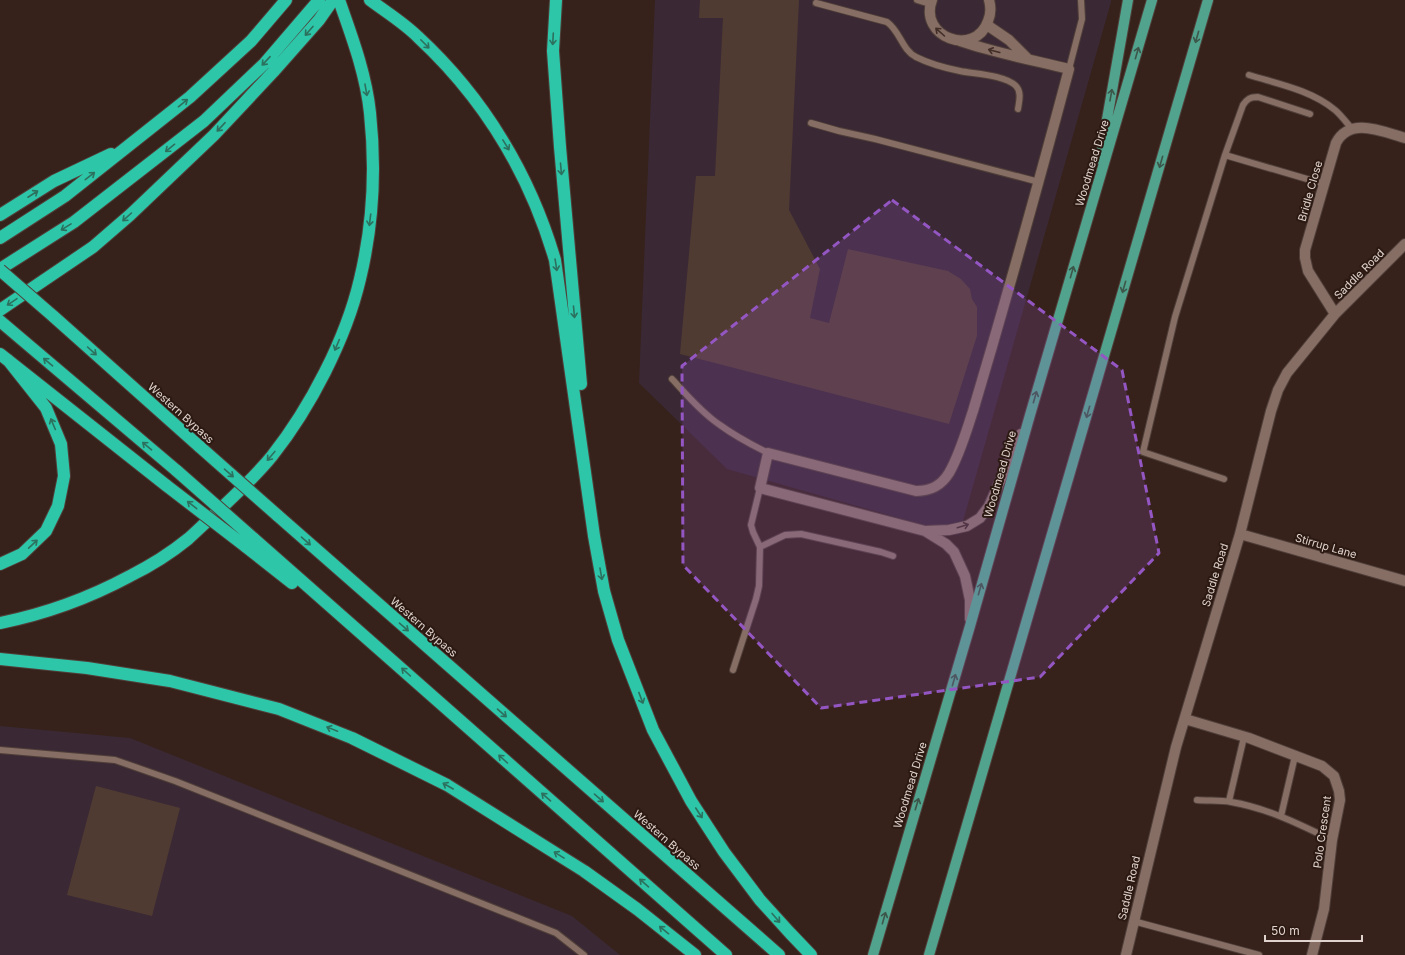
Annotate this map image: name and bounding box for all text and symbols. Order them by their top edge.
one-way arrow [305,26,314,36]
one-way arrow [936,28,946,37]
one-way arrow [1193,31,1200,44]
one-way arrow [550,32,557,45]
one-way arrow [420,39,430,49]
one-way arrow [988,47,1001,54]
one-way arrow [1133,47,1141,60]
one-way arrow [261,56,271,66]
one-way arrow [363,83,371,96]
one-way arrow [1107,89,1115,102]
one-way arrow [177,99,188,108]
street label: Woodmead Drive [1072,118,1112,208]
one-way arrow [217,122,226,132]
one-way arrow [502,139,510,150]
one-way arrow [164,144,175,153]
one-way arrow [1157,155,1164,168]
street label: Bridle Close [1295,159,1325,223]
one-way arrow [558,162,565,175]
one-way arrow [85,172,96,181]
one-way arrow [27,190,38,198]
one-way arrow [122,212,133,221]
one-way arrow [366,213,374,226]
one-way arrow [61,223,72,231]
street label: Saddle Road [1331,246,1387,302]
one-way arrow [552,258,560,271]
one-way arrow [1069,266,1076,279]
one-way arrow [1120,280,1127,293]
one-way arrow [6,298,17,306]
one-way arrow [570,305,578,318]
one-way arrow [333,338,340,350]
one-way arrow [87,347,98,356]
one-way arrow [42,358,53,367]
street label: Western Bypass [145,380,217,447]
one-way arrow [1032,390,1039,403]
one-way arrow [1084,405,1091,418]
one-way arrow [48,419,56,431]
street label: Woodmead Drive [981,429,1019,519]
one-way arrow [142,442,152,451]
one-way arrow [267,451,276,462]
one-way arrow [224,468,234,478]
one-way arrow [187,501,198,510]
one-way arrow [957,522,970,529]
street label: Stirrup Lane [1294,531,1358,561]
one-way arrow [301,536,311,545]
one-way arrow [28,539,38,548]
street label: Saddle Road [1199,542,1231,608]
one-way arrow [598,567,606,580]
one-way arrow [977,583,985,596]
street label: Western Bypass [388,594,461,660]
one-way arrow [399,622,409,631]
one-way arrow [401,668,411,677]
one-way arrow [951,674,958,687]
one-way arrow [637,691,645,703]
one-way arrow [496,708,507,717]
one-way arrow [326,725,338,733]
street label: Woodmead Drive [890,740,930,830]
one-way arrow [498,754,508,763]
one-way arrow [442,782,454,790]
one-way arrow [541,793,552,802]
one-way arrow [594,794,605,803]
street label: Polo Crescent [1310,795,1334,869]
one-way arrow [914,798,921,811]
street label: Western Bypass [631,807,704,873]
one-way arrow [695,808,704,819]
one-way arrow [553,851,564,859]
street label: Saddle Road [1115,855,1143,921]
one-way arrow [639,878,649,888]
one-way arrow [880,911,888,924]
one-way arrow [772,913,781,923]
scale bar [1265,917,1362,943]
text: 50 m [1271,923,1300,938]
one-way arrow [659,926,670,935]

